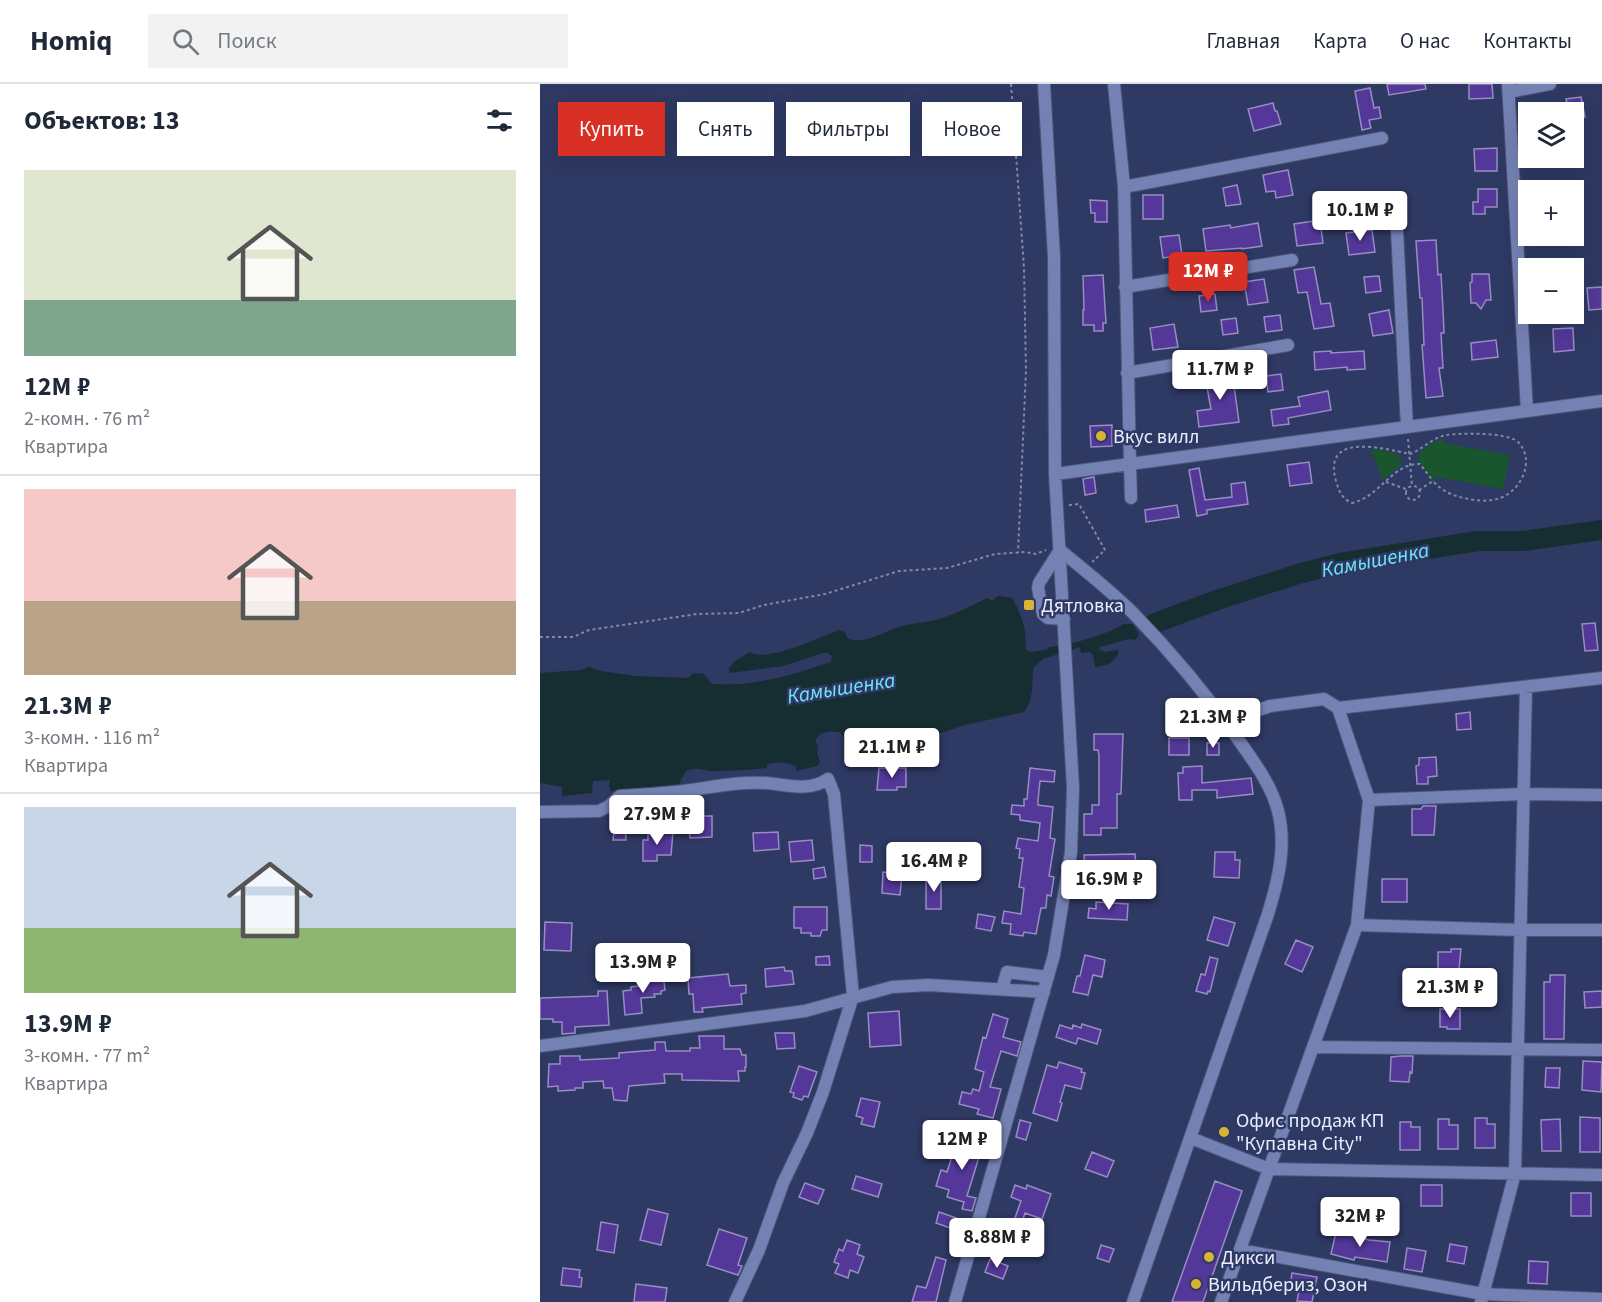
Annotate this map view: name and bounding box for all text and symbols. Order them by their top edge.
search box [148,14,568,68]
text: Homiq [30,21,112,61]
icon: search [169,25,202,58]
text: Поиск [217,25,277,57]
text: Главная [1207,26,1280,56]
text: Карта [1313,26,1367,56]
text: О нас [1400,26,1450,56]
text: Контакты [1483,26,1572,56]
text: Объектов: 13 [24,102,180,139]
chip: Купить [558,102,665,156]
chip: Снять [677,102,774,156]
chip: Фильтры [786,102,910,156]
chip: Новое [922,102,1022,156]
map controls [1518,102,1584,324]
button: layers [1518,102,1584,168]
icon: filters [483,104,516,137]
button: + [1518,180,1584,246]
pin: 10.1M ₽ [1305,191,1415,242]
text: 10.1M ₽ [1326,196,1394,224]
icon: home [216,209,324,317]
pin: 12M ₽ [1166,252,1250,303]
text: 12M ₽ [1183,257,1233,285]
button: − [1518,258,1584,324]
pin: 11.7M ₽ [1165,350,1275,401]
text: 11.7M ₽ [1186,355,1254,383]
text: 12M ₽ [24,368,90,405]
text: 2-комн. · 76 m² [24,405,150,433]
place label: Вкус вилл [1113,423,1199,451]
marker: Вкус вилл [1094,429,1108,443]
text: Квартира [24,433,108,461]
icon: home [216,528,324,636]
water label: Камышенка [1318,535,1432,585]
place label: Дятловка [1041,592,1124,620]
marker: Дятловка [1022,598,1036,612]
water label: Камышенка [785,665,897,711]
text: 21.3M ₽ [24,687,112,724]
pin: 21.3M ₽ [1158,698,1268,749]
text: 21.3M ₽ [1179,703,1247,731]
text: 3-комн. · 116 m² [24,724,160,752]
pin: 21.1M ₽ [837,728,947,779]
text: 21.1M ₽ [858,733,926,761]
text: Квартира [24,752,108,780]
pin: 27.9M ₽ [602,795,712,846]
text: 27.9M ₽ [623,800,691,828]
pin: 16.4M ₽ [879,842,989,893]
icon: home [216,846,324,954]
text: 16.4M ₽ [900,847,968,875]
pin: 16.9M ₽ [1054,860,1164,911]
text: 16.9M ₽ [1075,865,1143,893]
pin: 13.9M ₽ [588,943,698,994]
text: 13.9M ₽ [609,948,677,976]
pin: 21.3M ₽ [1395,968,1505,1019]
text: 21.3M ₽ [1416,973,1484,1001]
text: 13.9M ₽ [24,1005,112,1042]
text: 3-комн. · 77 m² [24,1042,150,1070]
text: Квартира [24,1070,108,1098]
place label: Офис продаж КП "Купавна City" [1236,1107,1384,1158]
pin: 12M ₽ [920,1120,1004,1171]
text: 12M ₽ [937,1125,987,1153]
marker: Офис продаж КП "Купавна City" [1217,1125,1231,1139]
pin: 32M ₽ [1318,1197,1402,1248]
text: 32M ₽ [1335,1202,1385,1230]
pin: 8.88M ₽ [942,1218,1052,1269]
text: 8.88M ₽ [963,1223,1031,1251]
place label: Дикси [1221,1244,1275,1272]
marker: Дикси [1202,1250,1216,1264]
place label: Вильдбериз, Озон [1208,1271,1368,1299]
marker: Вильдбериз, Озон [1189,1277,1203,1291]

